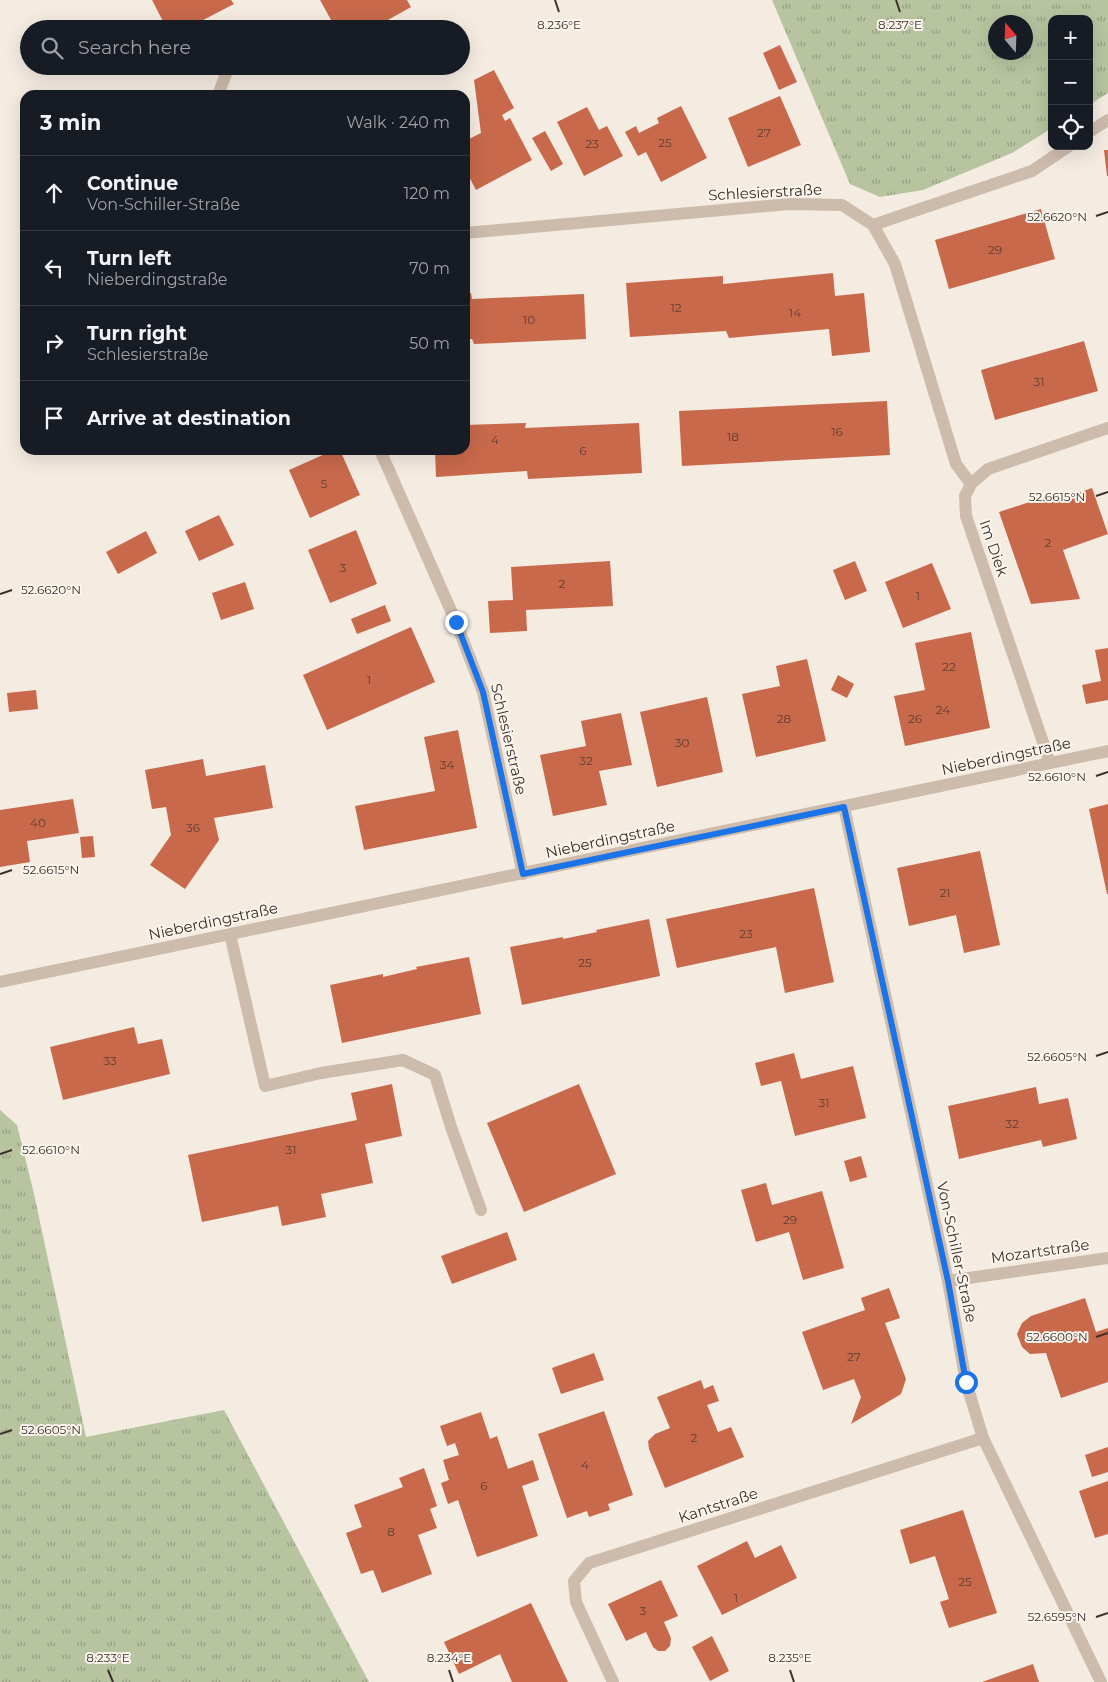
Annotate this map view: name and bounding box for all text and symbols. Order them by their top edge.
north arrow [988,15,1033,60]
map controls [1048,15,1093,150]
button: + [1048,15,1093,60]
text: 8.236°E [537,17,581,32]
text: 8.237°E [878,17,922,32]
search box [20,20,470,75]
icon: search [38,34,66,62]
text: Search here [78,36,191,59]
button: − [1048,60,1093,105]
button: locate [1048,105,1093,150]
text: 3 min [40,110,101,135]
text: Walk · 240 m [346,113,450,132]
house number: 27 [757,125,771,140]
house number: 25 [658,135,672,150]
house number: 23 [585,136,599,151]
text: Continue [87,172,178,195]
icon: ahead [40,179,68,207]
street label: Schlesierstraße [708,180,822,204]
text: 120 m [403,184,450,203]
text: Von-Schiller-Straße [87,195,240,214]
text: 52.6620°N [1027,209,1087,224]
house number: 29 [988,242,1002,257]
text: Turn left [87,247,172,270]
icon: left [40,254,68,282]
text: 70 m [409,259,450,278]
text: Nieberdingstraße [87,270,228,289]
house number: 12 [670,300,682,315]
house number: 14 [789,305,801,320]
house number: 10 [523,312,535,327]
text: Turn right [87,322,187,345]
icon: right [40,329,68,357]
text: 50 m [409,334,450,353]
text: Schlesierstraße [87,345,209,364]
house number: 31 [1033,374,1045,389]
icon: arrive [40,404,68,432]
text: Arrive at destination [87,407,291,430]
house number: 16 [831,424,843,439]
house number: 18 [727,429,739,444]
house number: 4 [491,432,499,447]
house number: 6 [579,443,587,458]
house number: 5 [321,476,328,491]
text: 52.6615°N [1029,489,1085,504]
street label: Im Diek [975,517,1013,579]
house number: 2 [1045,535,1052,550]
house number: 3 [340,560,347,575]
house number: 2 [559,576,566,591]
text: 52.6620°N [21,582,81,597]
house number: 1 [916,588,920,603]
route end [445,611,468,634]
house number: 22 [942,659,956,674]
house number: 1 [367,672,371,687]
street label: Schlesierstraße [487,681,531,797]
house number: 24 [936,702,950,717]
house number: 28 [777,711,792,726]
house number: 26 [908,711,922,726]
street label: Nieberdingstraße [940,733,1072,779]
house number: 30 [675,735,689,750]
house number: 32 [579,753,593,768]
house number: 34 [440,757,454,772]
text: 52.6610°N [1028,769,1086,784]
house number: 40 [30,815,46,830]
street label: Nieberdingstraße [544,816,676,862]
house number: 36 [186,820,200,835]
text: 52.6615°N [23,862,79,877]
house number: 21 [939,885,951,900]
street label: Nieberdingstraße [147,898,279,944]
house number: 23 [739,926,753,941]
house number: 25 [578,955,592,970]
text: 52.6605°N [1027,1049,1087,1064]
house number: 33 [103,1053,117,1068]
house number: 31 [818,1095,830,1110]
house number: 32 [1005,1116,1019,1131]
text: 52.6610°N [22,1142,80,1157]
house number: 31 [285,1142,297,1157]
street label: Von-Schiller-Straße [933,1180,981,1324]
house number: 29 [783,1212,797,1227]
street label: Mozartstraße [990,1235,1090,1267]
text: 52.6600°N [1026,1329,1088,1344]
house number: 27 [847,1349,861,1364]
route start [955,1371,978,1394]
text: 52.6605°N [21,1422,81,1437]
house number: 2 [691,1430,698,1445]
house number: 4 [581,1457,589,1472]
house number: 6 [480,1478,488,1493]
street label: Kantstraße [676,1483,760,1527]
house number: 8 [387,1524,395,1539]
house number: 25 [958,1574,972,1589]
house number: 1 [734,1590,738,1605]
house number: 3 [640,1603,647,1618]
text: 52.6595°N [1028,1609,1086,1624]
text: 8.233°E [86,1650,130,1665]
text: 8.234°E [427,1650,471,1665]
text: 8.235°E [768,1650,812,1665]

